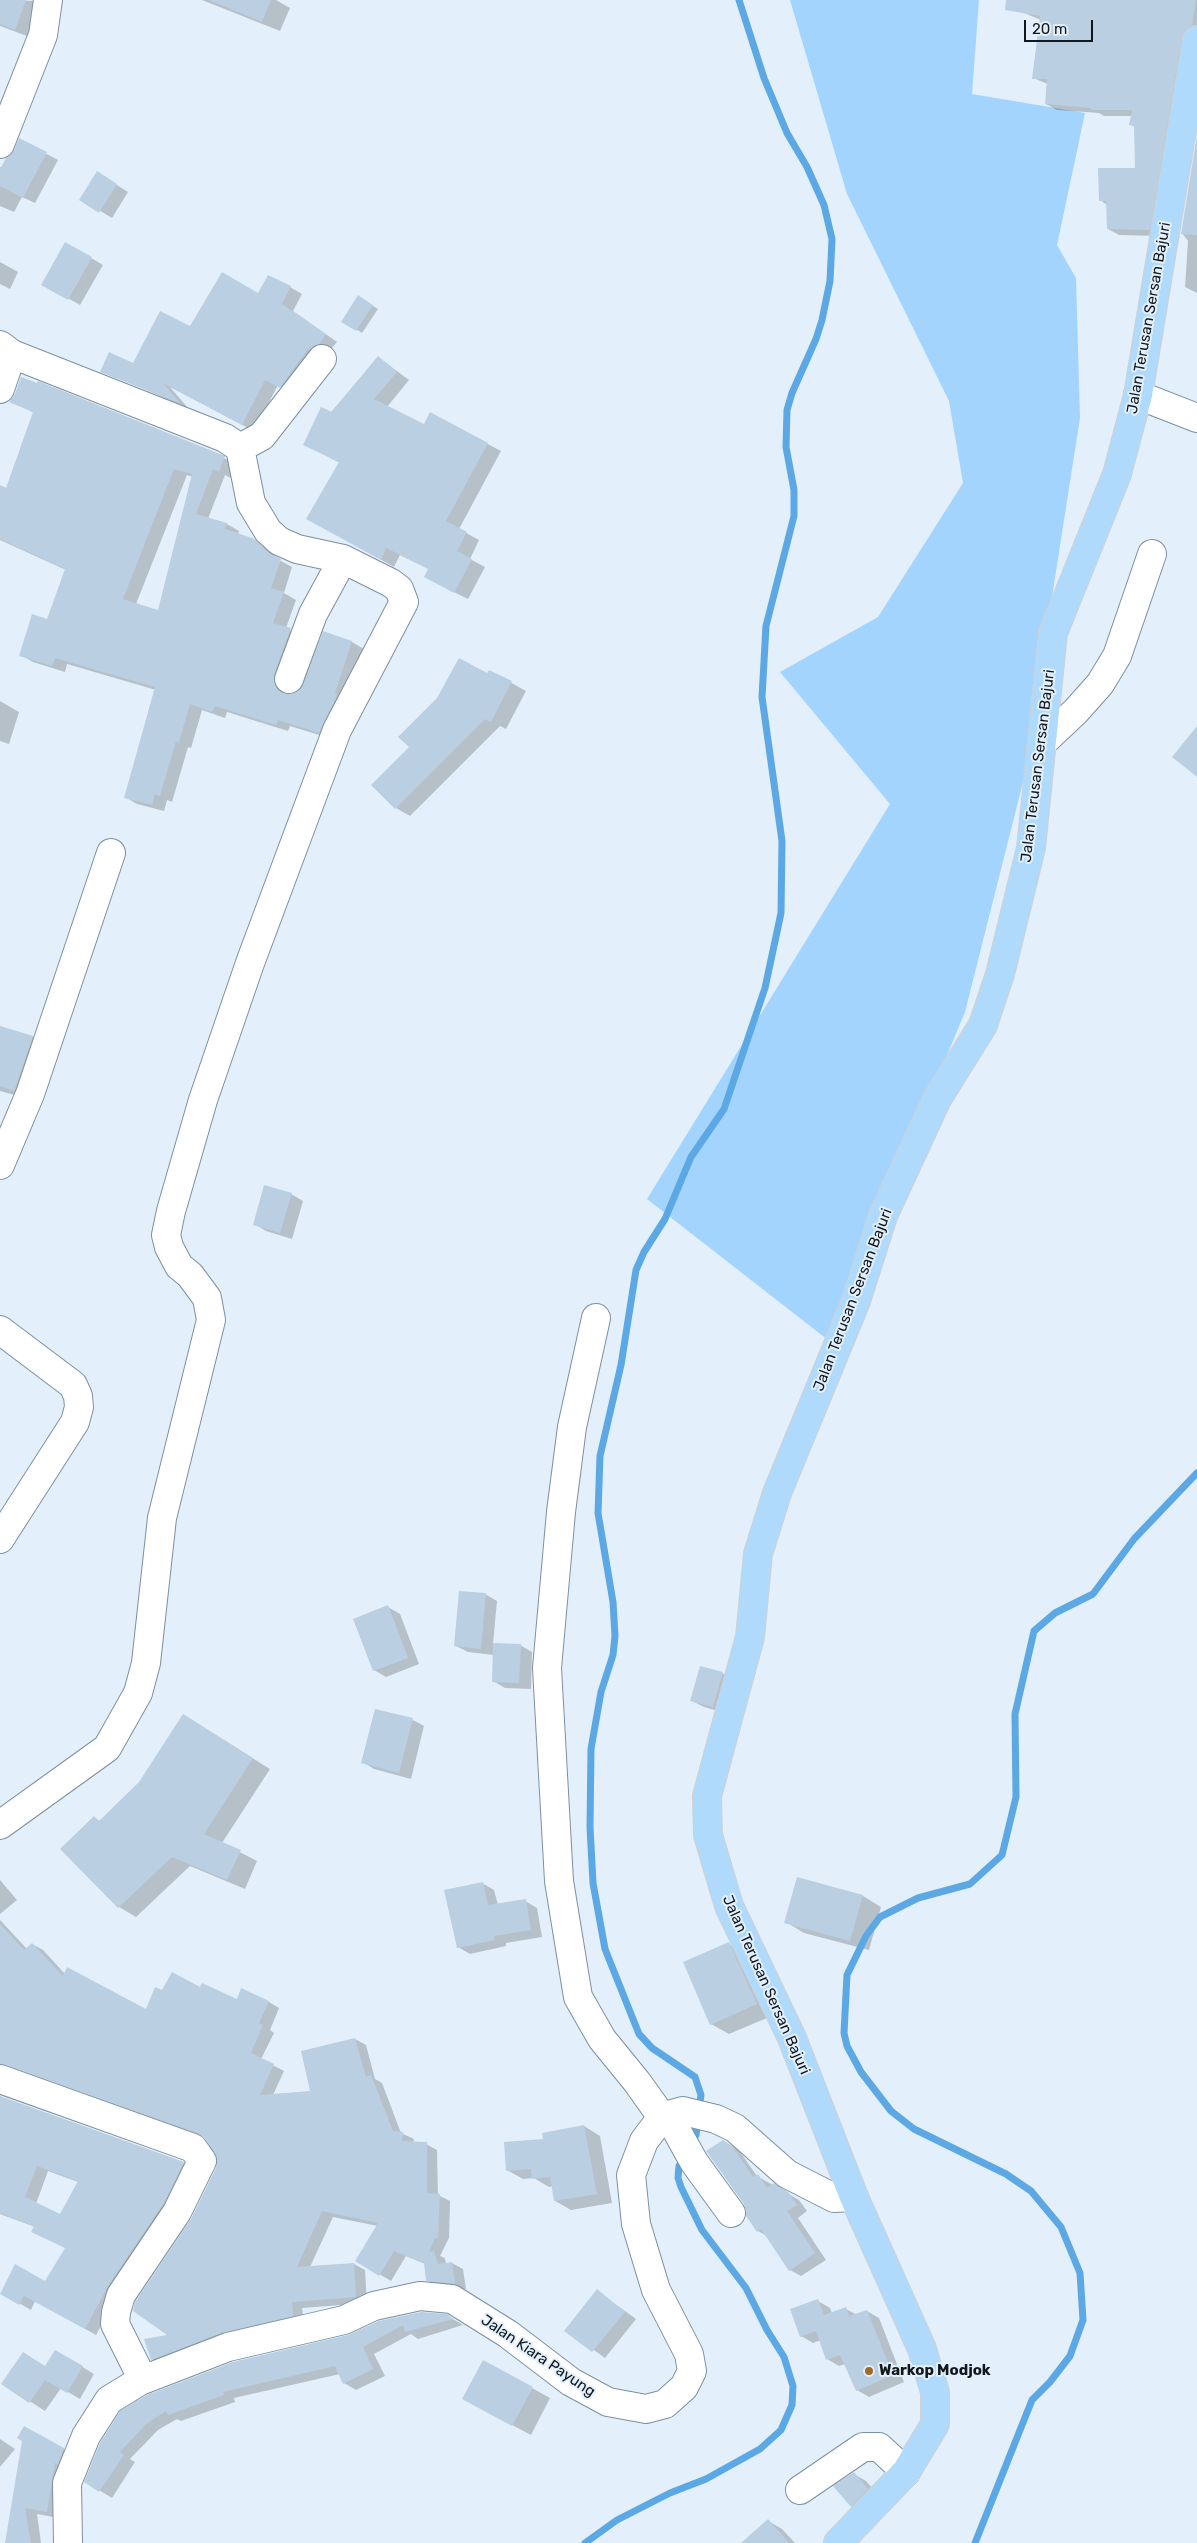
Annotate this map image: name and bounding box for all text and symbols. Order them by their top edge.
scale bar [1027,10,1096,42]
text: 20 m [1032,20,1067,38]
street label: Jalan Terusan Sersan Bajuri [1123,221,1175,415]
street label: Jalan Terusan Sersan Bajuri [1017,669,1059,863]
street label: Jalan Terusan Sersan Bajuri [810,1206,896,1394]
street label: Jalan Terusan Sersan Bajuri [718,1893,814,2077]
street label: Jalan Kiara Payung [477,2311,599,2401]
place label: Warkop Modjok [879,2362,991,2380]
marker: Warkop Modjok [863,2365,875,2377]

